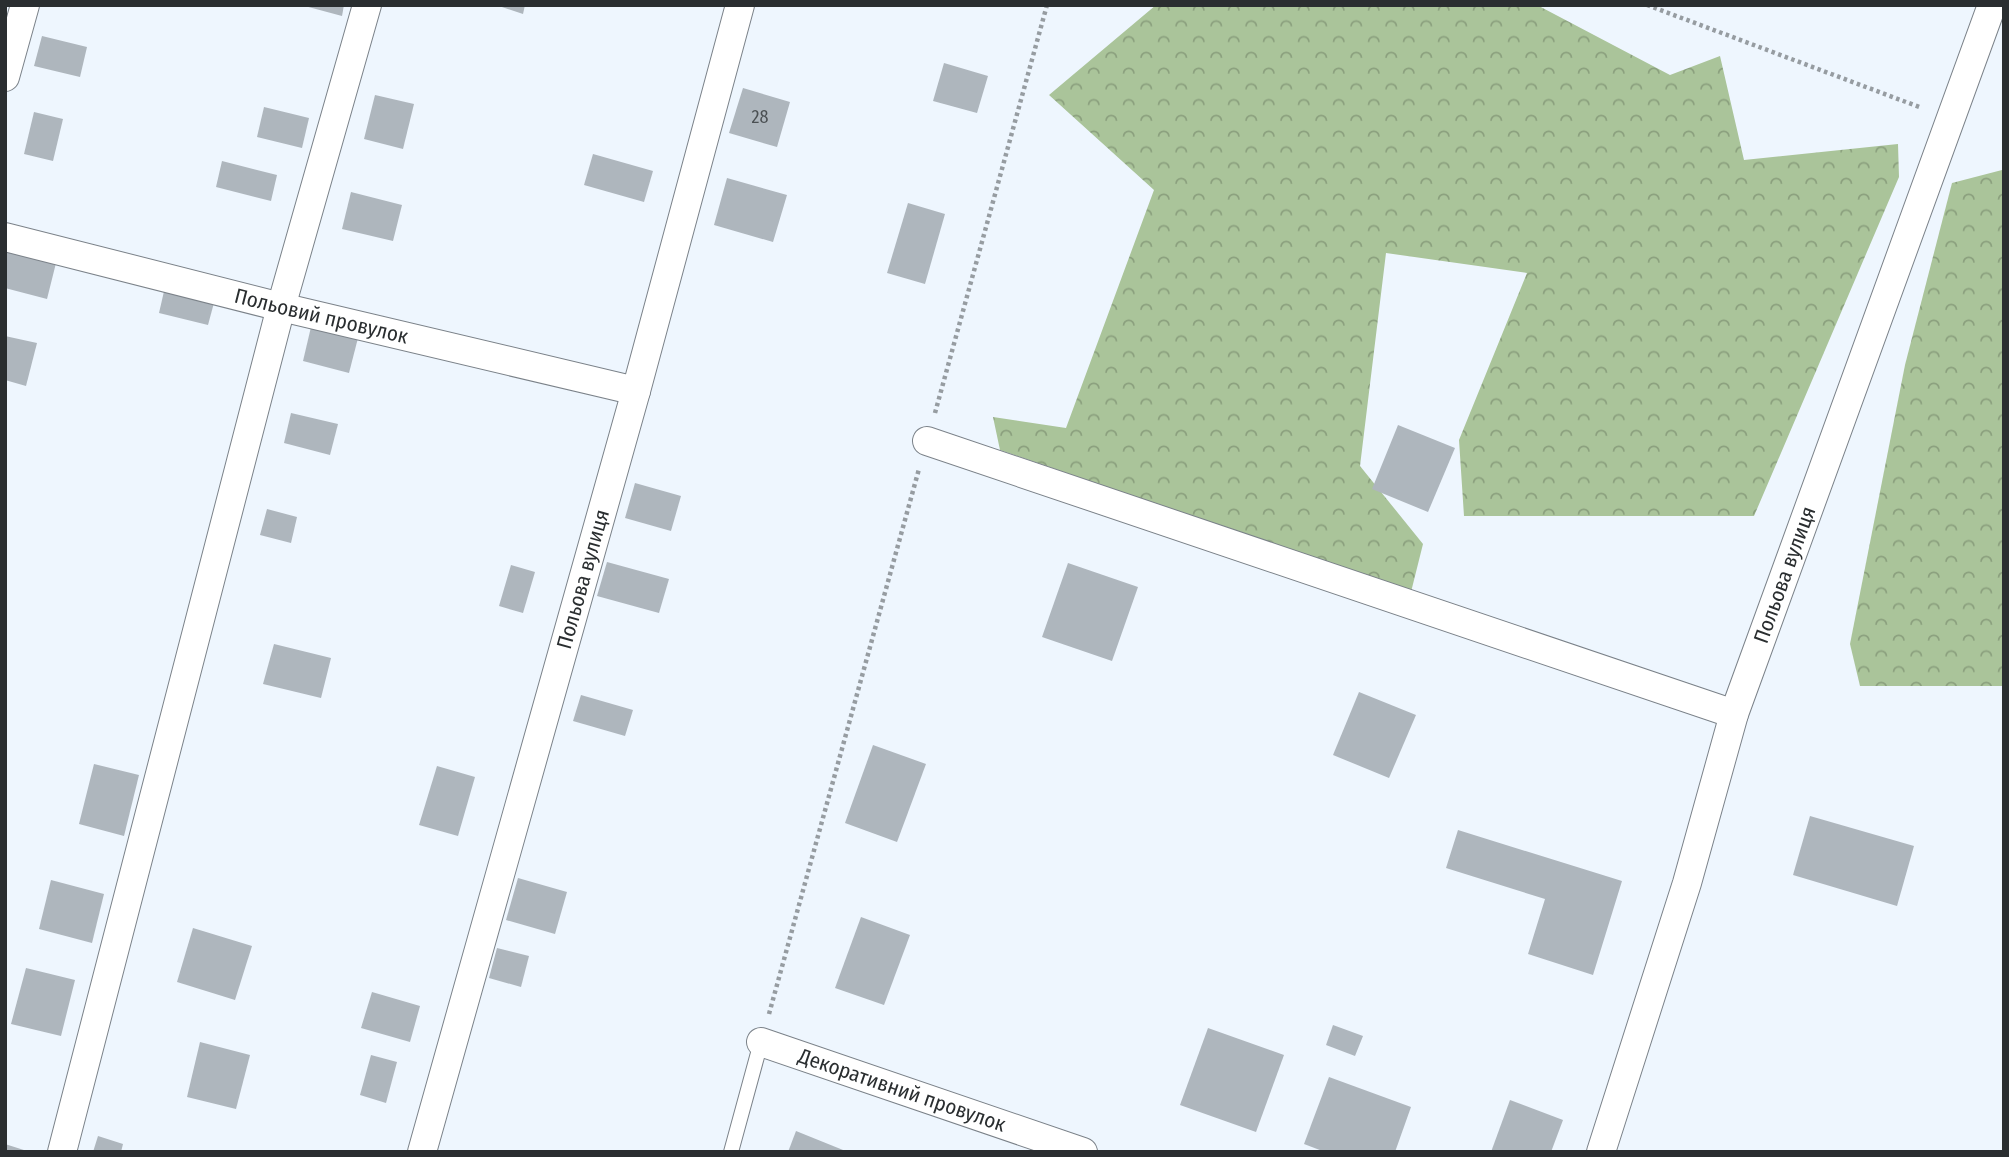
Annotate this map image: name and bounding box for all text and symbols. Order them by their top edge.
house number: 28 [752,106,768,128]
street label: Польовий провулок [232,283,411,350]
street label: Польова вулиця [1748,503,1821,647]
street label: Польова вулиця [551,507,615,652]
street label: Декоративний провулок [794,1042,1009,1138]

